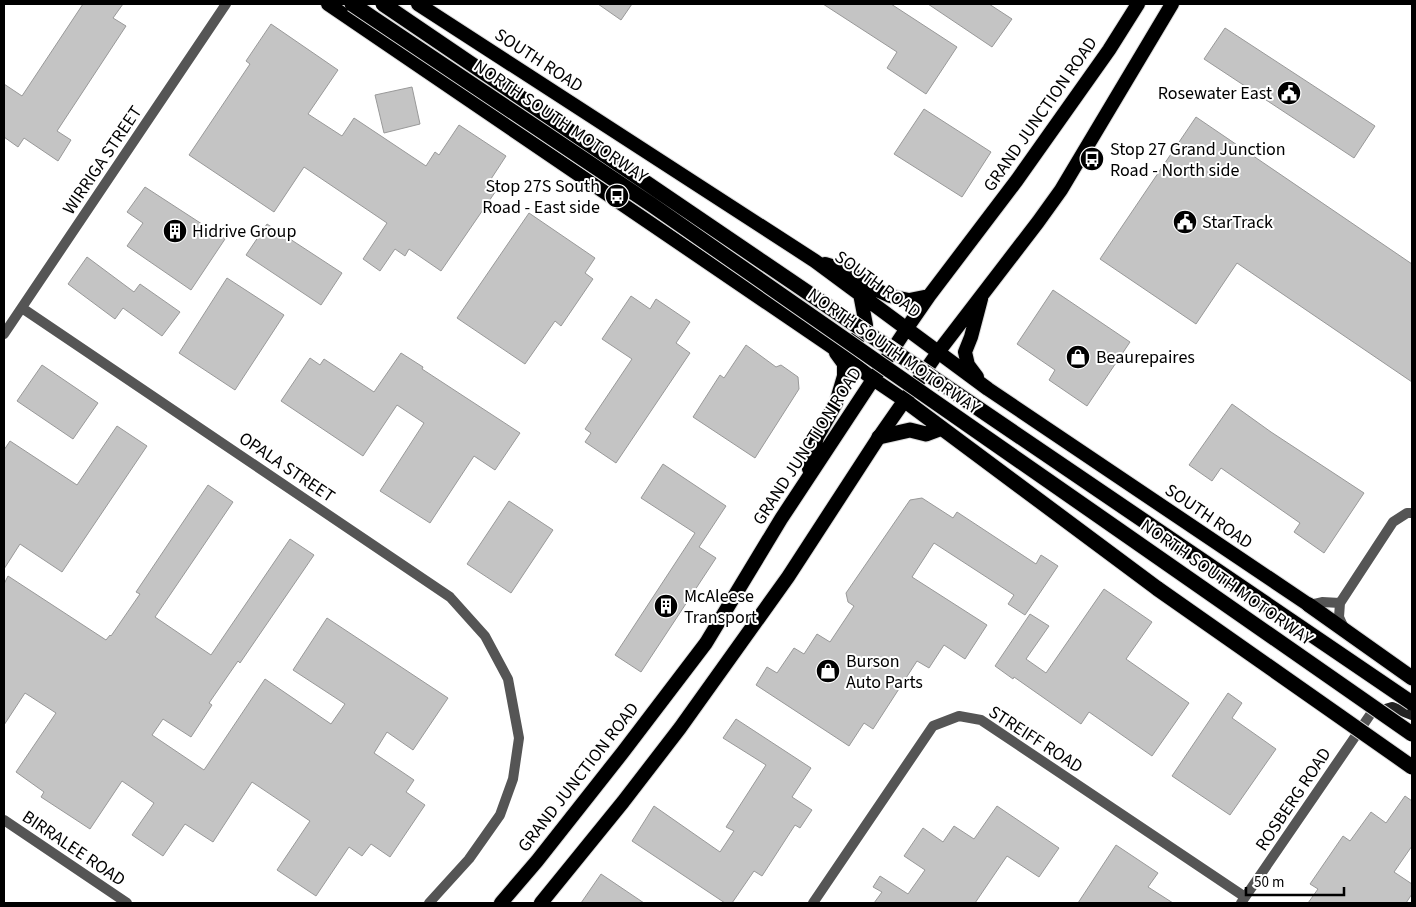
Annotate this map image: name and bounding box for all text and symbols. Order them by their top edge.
street label: SOUTH ROAD [490,22,588,98]
street label: GRAND JUNCTION ROAD [977,32,1103,197]
street label: NORTH SOUTH MOTORWAY [469,54,653,189]
public building icon: Rosewater East [1276,80,1302,106]
place label: Rosewater East [1158,81,1272,106]
street label: WIRRIGA STREET [57,101,148,220]
place label: Stop 27 Grand Junction Road - North side [1110,137,1286,183]
bus stop icon: Stop 27 Grand Junction Road - North side [1079,146,1105,172]
place label: Stop 27S South Road - East side [482,174,600,220]
bus stop icon: Stop 27S South Road - East side [604,183,630,209]
public building icon: StarTrack [1172,209,1198,235]
place label: StarTrack [1202,210,1273,235]
building icon: Hidrive Group [162,218,188,244]
place label: Hidrive Group [192,219,296,244]
street label: SOUTH ROAD [829,245,926,324]
street label: NORTH SOUTH MOTORWAY [803,282,985,421]
shop icon: Beaurepaires [1065,344,1091,370]
place label: Beaurepaires [1096,345,1195,370]
street label: GRAND JUNCTION ROAD [747,362,868,530]
street label: OPALA STREET [234,426,340,509]
street label: SOUTH ROAD [1160,478,1258,555]
street label: NORTH SOUTH MOTORWAY [1136,513,1318,652]
place label: McAleese Transport [684,584,757,630]
building icon: McAleese Transport [653,593,679,619]
place label: Burson Auto Parts [846,649,923,695]
shop icon: Burson Auto Parts [815,658,841,684]
street label: GRAND JUNCTION ROAD [512,697,645,857]
street label: STREIFF ROAD [984,700,1088,779]
street label: ROSBERG ROAD [1250,743,1337,856]
street label: BIRRALEE ROAD [17,805,130,892]
scale bar [1246,864,1344,896]
text: 50 m [1254,872,1284,893]

